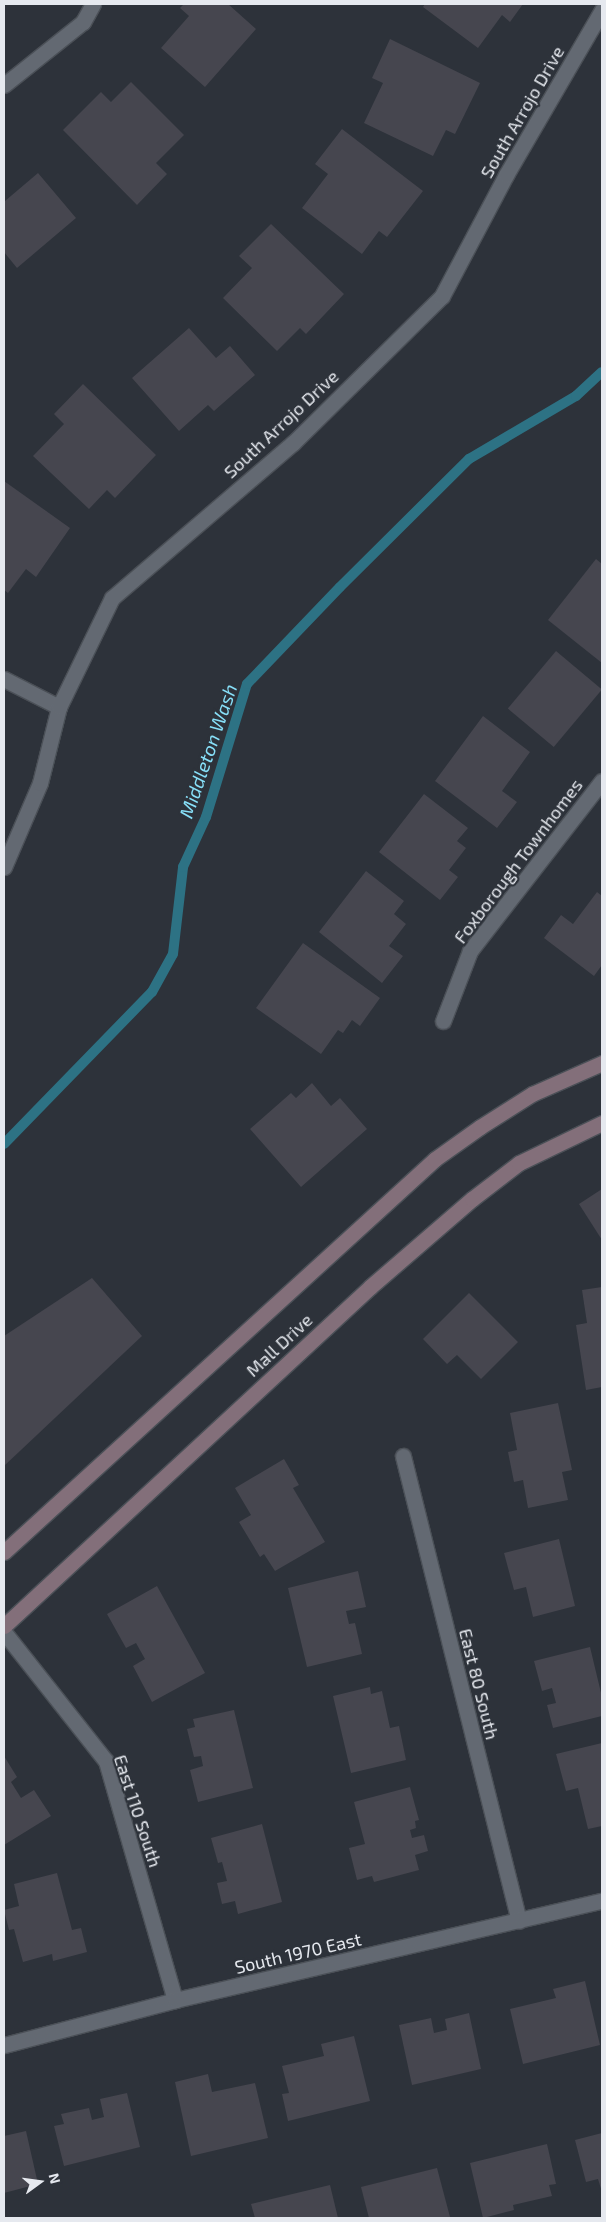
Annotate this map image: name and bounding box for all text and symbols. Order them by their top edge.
street label: South Arrojo Drive [475,42,569,182]
street label: South Arrojo Drive [219,365,343,483]
water label: Middleton Wash [174,681,242,821]
street label: Foxborough Townhomes [449,774,587,948]
street label: Mall Drive [241,1309,317,1381]
street label: East 80 South [455,1626,503,1742]
street label: East 110 South [110,1752,166,1870]
street label: South 1970 East [233,1928,363,1978]
north arrow [15,2157,65,2207]
text: N [46,2171,65,2185]

